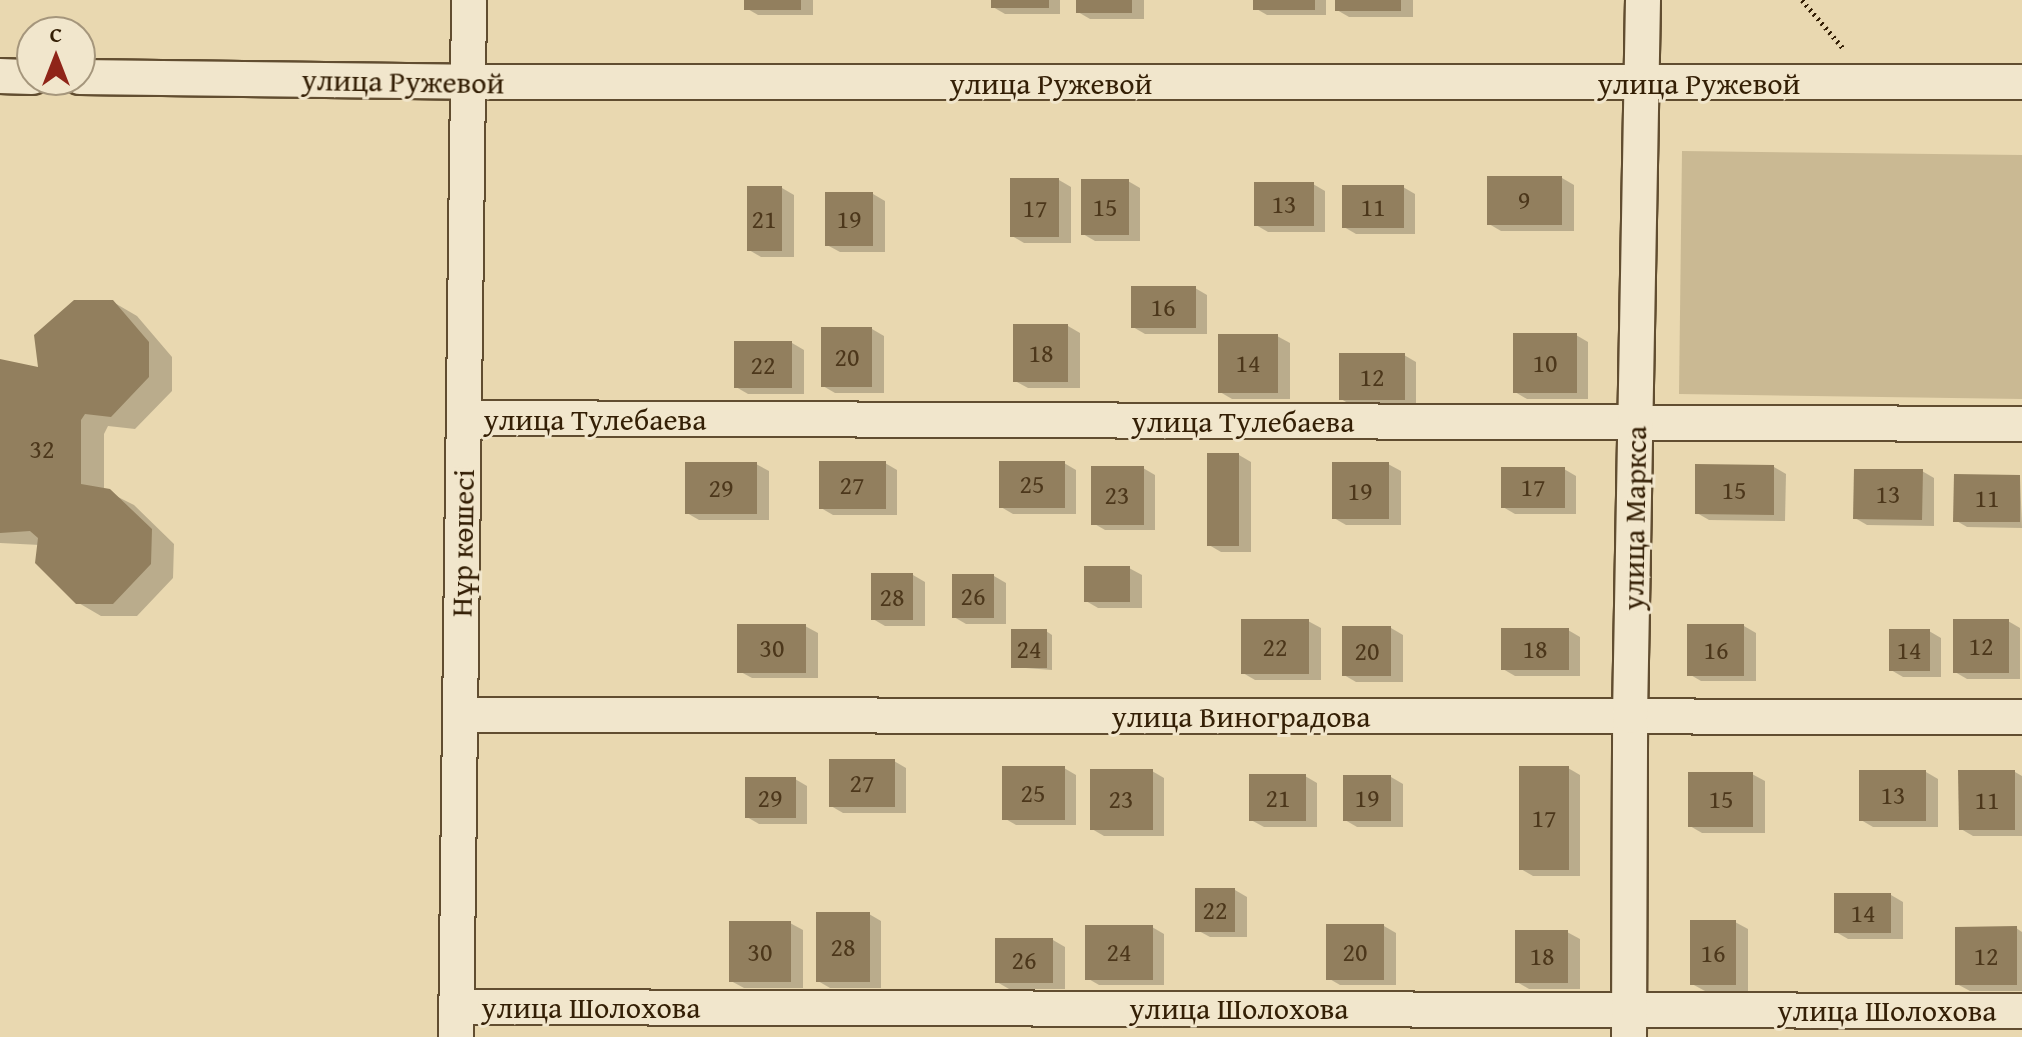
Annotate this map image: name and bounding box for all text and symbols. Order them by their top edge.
north arrow [16,16,96,96]
text: С [50,18,62,50]
street label: улица Ружевой [301,61,505,101]
street label: улица Ружевой [950,65,1152,101]
street label: улица Ружевой [1598,65,1800,101]
house number: 9 [1518,184,1530,216]
house number: 13 [1271,188,1297,220]
house number: 15 [1092,191,1118,223]
house number: 11 [1360,191,1386,223]
house number: 17 [1022,192,1048,224]
house number: 21 [751,203,777,235]
house number: 19 [836,203,862,235]
house number: 16 [1150,291,1176,323]
house number: 18 [1028,337,1054,369]
house number: 20 [834,341,860,373]
house number: 14 [1235,347,1261,379]
house number: 10 [1532,347,1558,379]
house number: 22 [750,349,776,381]
house number: 12 [1359,361,1385,393]
street label: улица Тулебаева [484,401,706,437]
street label: улица Тулебаева [1132,403,1354,439]
street label: улица Маркса [1614,425,1654,611]
house number: 32 [29,433,55,465]
house number: 25 [1019,468,1045,500]
street label: Нұр көшесі [443,469,481,617]
house number: 27 [839,469,865,501]
house number: 17 [1520,471,1546,503]
house number: 29 [708,472,734,504]
house number: 15 [1721,474,1747,506]
house number: 19 [1347,475,1373,507]
house number: 13 [1875,478,1901,510]
house number: 23 [1104,479,1130,511]
house number: 11 [1974,482,2000,514]
house number: 26 [960,580,986,612]
house number: 28 [879,581,905,613]
house number: 12 [1968,630,1994,662]
house number: 22 [1262,631,1288,663]
house number: 30 [759,632,785,664]
house number: 24 [1016,633,1042,665]
house number: 18 [1522,633,1548,665]
house number: 16 [1703,634,1729,666]
house number: 14 [1896,634,1922,666]
house number: 20 [1354,635,1380,667]
street label: улица Виноградова [1112,698,1370,734]
house number: 27 [849,767,875,799]
house number: 25 [1020,777,1046,809]
house number: 13 [1880,779,1906,811]
house number: 29 [757,782,783,814]
house number: 21 [1265,782,1291,814]
house number: 19 [1354,782,1380,814]
house number: 23 [1108,783,1134,815]
house number: 15 [1708,783,1734,815]
house number: 11 [1974,784,2000,816]
house number: 17 [1531,802,1557,834]
house number: 22 [1202,894,1228,926]
house number: 14 [1850,897,1876,929]
house number: 28 [830,931,856,963]
house number: 30 [747,936,773,968]
house number: 24 [1106,936,1132,968]
house number: 20 [1342,936,1368,968]
house number: 16 [1700,937,1726,969]
house number: 18 [1529,940,1555,972]
house number: 12 [1973,940,1999,972]
house number: 26 [1011,944,1037,976]
street label: улица Шолохова [481,989,701,1025]
street label: улица Шолохова [1129,990,1349,1026]
street label: улица Шолохова [1777,992,1997,1028]

